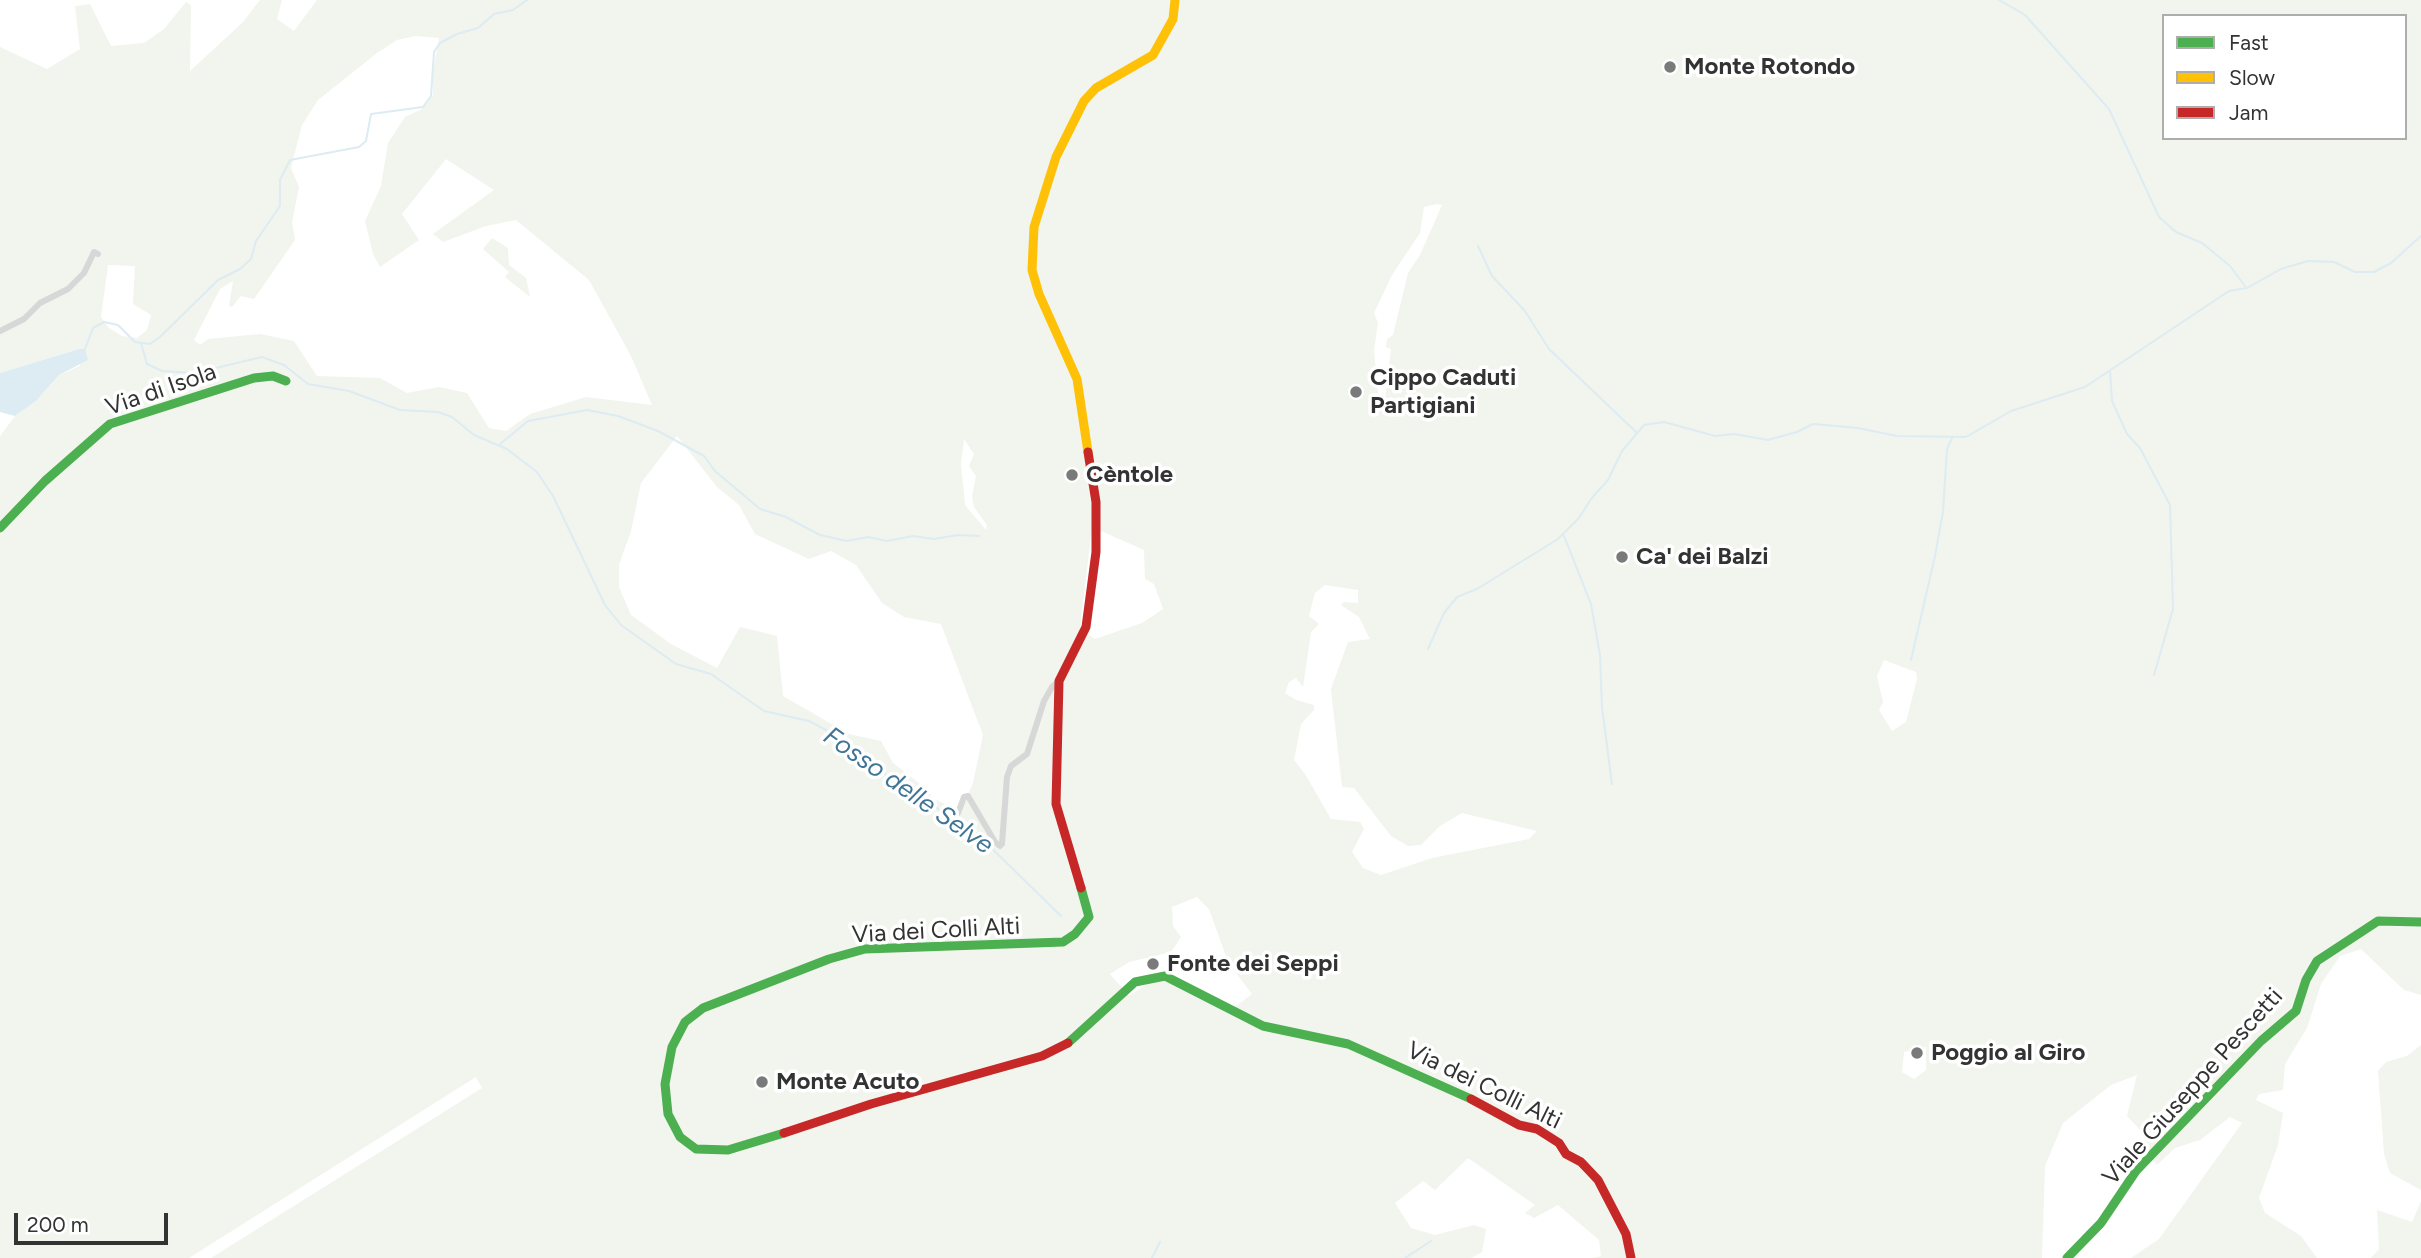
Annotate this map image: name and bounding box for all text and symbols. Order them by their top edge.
legend [2162,14,2407,140]
text: Fast [2229,30,2269,55]
place label: Monte Rotondo [1684,53,1855,81]
marker: Monte Rotondo [1662,59,1678,75]
text: Slow [2229,65,2275,90]
text: Jam [2229,100,2268,125]
street label: Via di Isola [102,358,220,422]
place label: Cippo Caduti Partigiani [1370,364,1516,420]
marker: Cippo Caduti Partigiani [1348,384,1364,400]
place label: Cèntole [1086,461,1173,489]
marker: Cèntole [1064,467,1080,483]
place label: Ca' dei Balzi [1636,543,1768,571]
marker: Ca' dei Balzi [1614,549,1630,565]
water label: Fosso delle Selve [817,721,999,861]
street label: Via dei Colli Alti [851,912,1021,950]
place label: Fonte dei Seppi [1167,950,1339,978]
marker: Fonte dei Seppi [1145,956,1161,972]
street label: Viale Giuseppe Pescetti [2097,982,2289,1192]
street label: Via dei Colli Alti [1402,1036,1566,1136]
place label: Poggio al Giro [1931,1039,2086,1067]
marker: Poggio al Giro [1909,1045,1925,1061]
place label: Monte Acuto [776,1068,920,1096]
marker: Monte Acuto [754,1074,770,1090]
scale bar [18,1198,172,1242]
text: 200 m [27,1212,89,1237]

